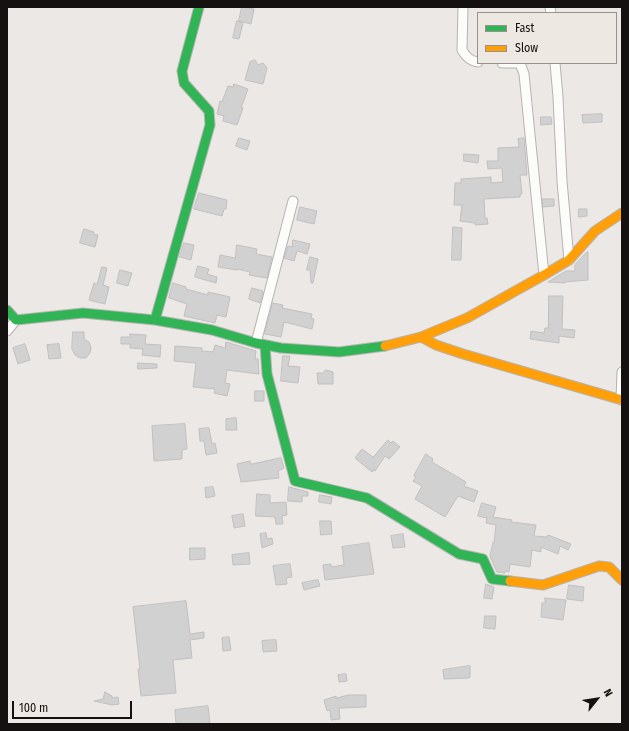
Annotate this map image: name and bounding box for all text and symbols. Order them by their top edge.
legend [477,12,617,64]
text: Fast [515,21,534,35]
text: Slow [515,41,538,55]
north arrow [577,679,617,719]
text: N [601,687,615,699]
scale bar [14,693,134,719]
text: 100 m [19,701,48,715]

